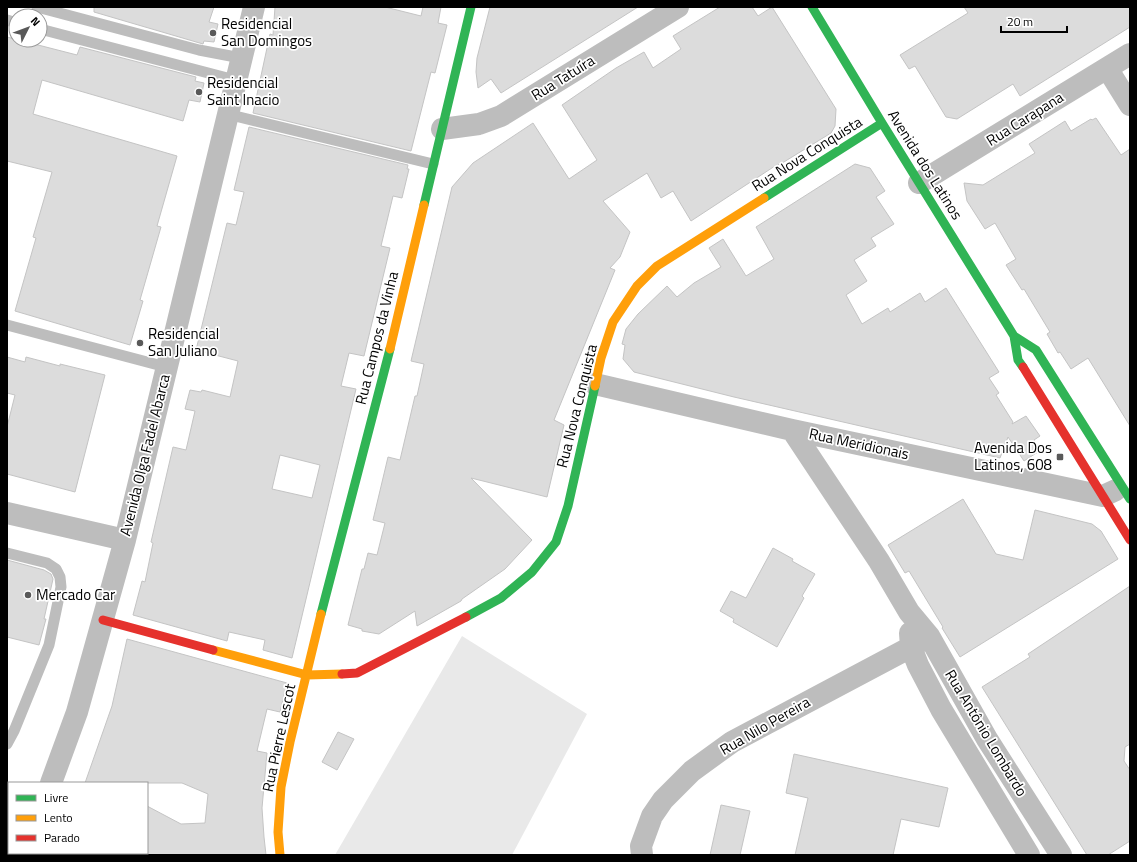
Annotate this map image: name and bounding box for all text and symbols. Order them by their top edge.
north arrow [8,8,48,48]
scale bar [1001,8,1067,34]
place label: Residencial San Domingos [221,12,312,52]
text: 20 m [1007,12,1033,31]
text: N [27,13,44,29]
marker: Residencial San Domingos [208,28,218,38]
street label: Rua Tatuíra [526,49,599,106]
place label: Residencial Saint Inacio [207,71,280,111]
street label: Rua Carapana [982,85,1068,151]
marker: Residencial Saint Inacio [194,87,204,97]
street label: Avenida dos Latinos [882,105,969,224]
street label: Rua Nova Conquista [747,110,867,197]
street label: Rua Campos da Vinha [349,268,404,407]
place label: Residencial San Juliano [148,322,219,362]
marker: Residencial San Juliano [135,338,145,348]
street label: Rua Nova Conquista [550,341,603,470]
street label: Avenida Olga Fadel Abarca [113,371,176,538]
street label: Rua Meridionais [807,422,911,465]
place label: Avenida Dos Latinos, 608 [974,436,1052,476]
marker: Avenida Dos Latinos, 608 [1055,452,1065,462]
place label: Mercado Car [36,583,115,606]
marker: Mercado Car [23,590,33,600]
street label: Rua Antônio Lombardo [939,665,1034,801]
street label: Rua Pierre Lescot [256,681,301,794]
street label: Rua Nilo Pereira [715,690,815,761]
legend [8,782,148,854]
text: Livre [44,788,68,807]
text: Lento [44,808,73,827]
text: Parado [44,828,80,847]

